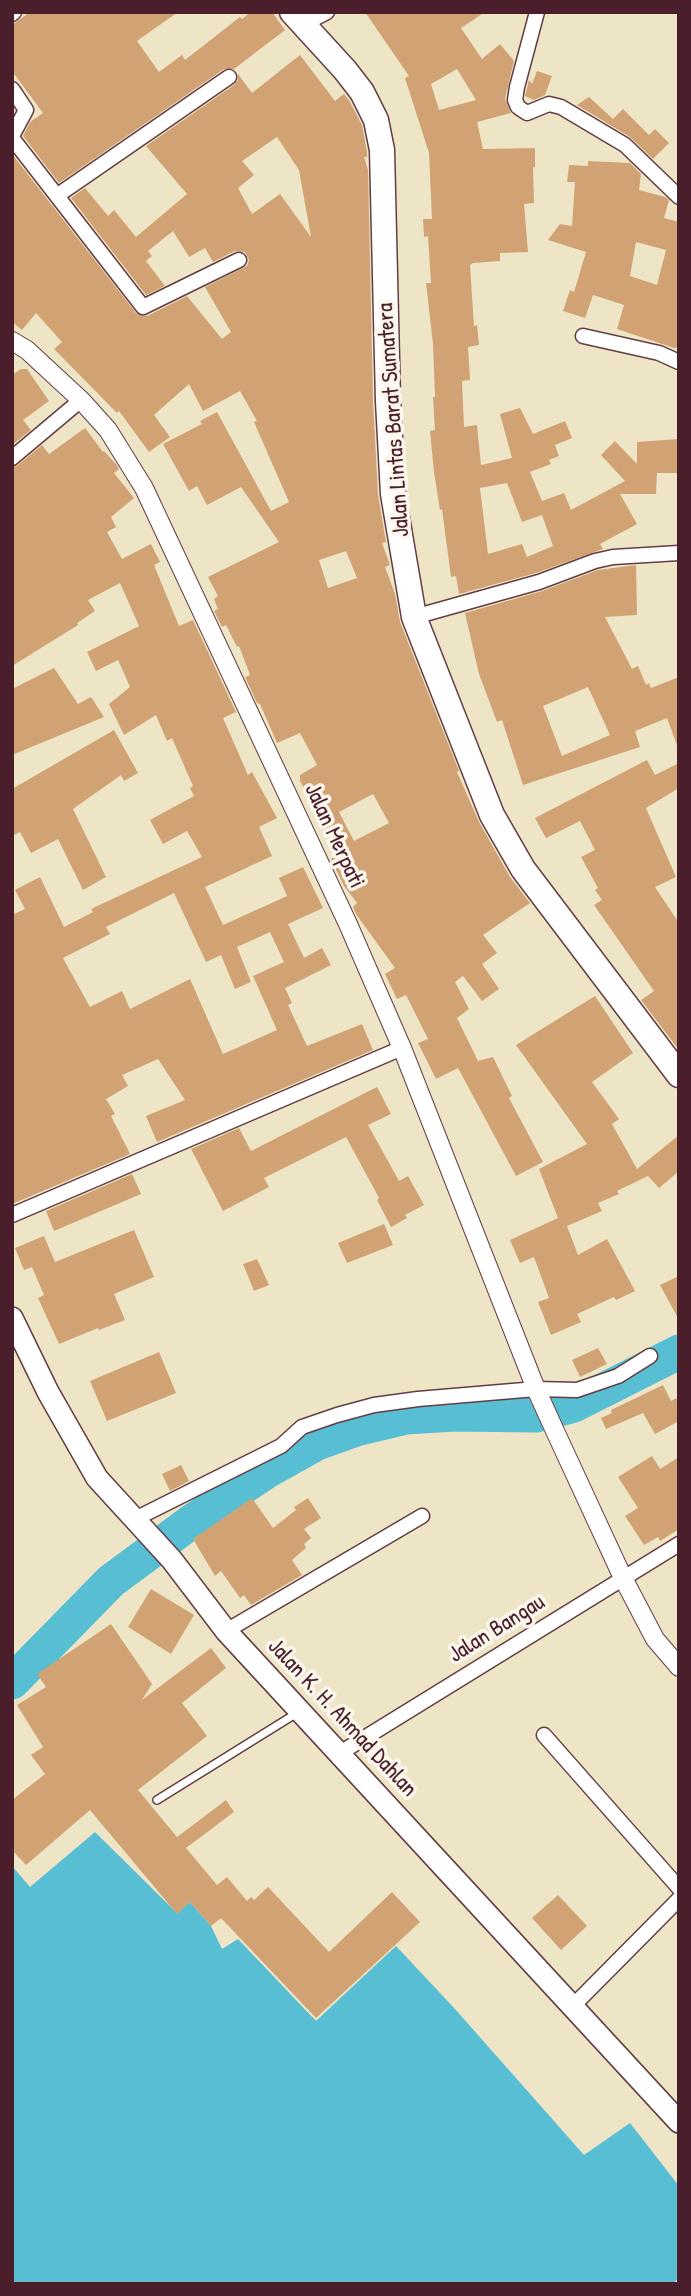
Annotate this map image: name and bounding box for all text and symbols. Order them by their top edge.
street label: Jalan Lintas Barat Sumatera [372,302,416,538]
street label: Jalan Merpati [298,779,370,893]
street label: Jalan Bangau [444,1589,550,1669]
street label: Jalan K. H. Ahmad Dahlan [261,1633,423,1803]

